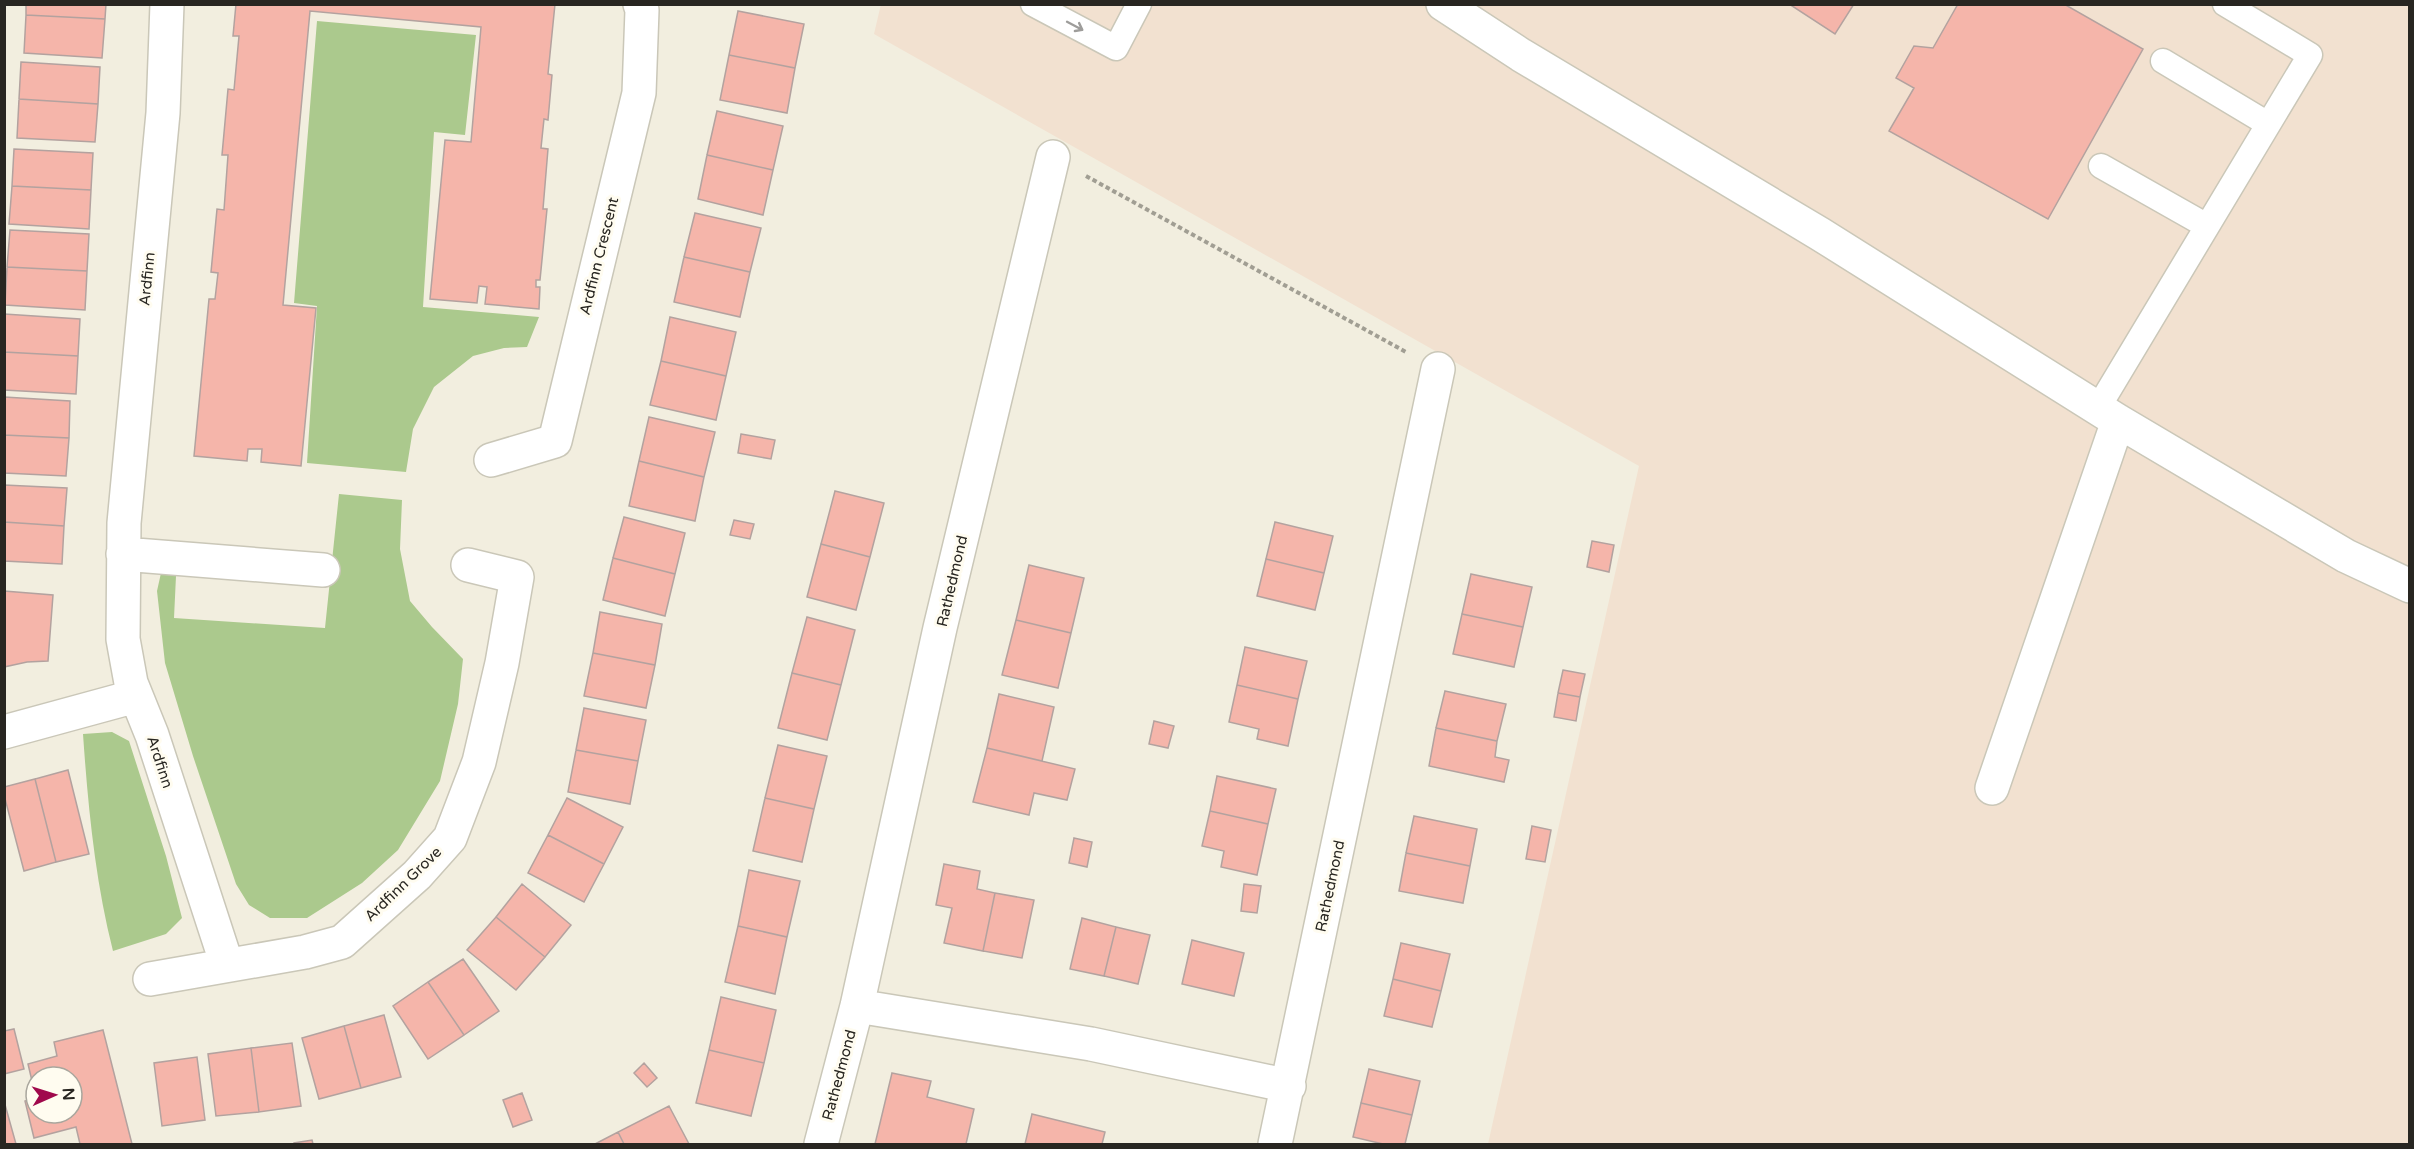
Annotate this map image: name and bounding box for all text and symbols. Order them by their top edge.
one-way arrow [1065,21,1083,32]
street label: Ardfinn Crescent [576,195,622,317]
street label: Ardfinn [135,251,159,307]
street label: Rathedmond [933,534,971,628]
street label: Ardfinn [143,734,177,790]
street label: Rathedmond [1312,839,1348,933]
street label: Ardfinn Grove [361,843,445,925]
street label: Rathedmond [818,1028,860,1122]
north arrow [24,1065,84,1125]
text: N [58,1087,78,1101]

